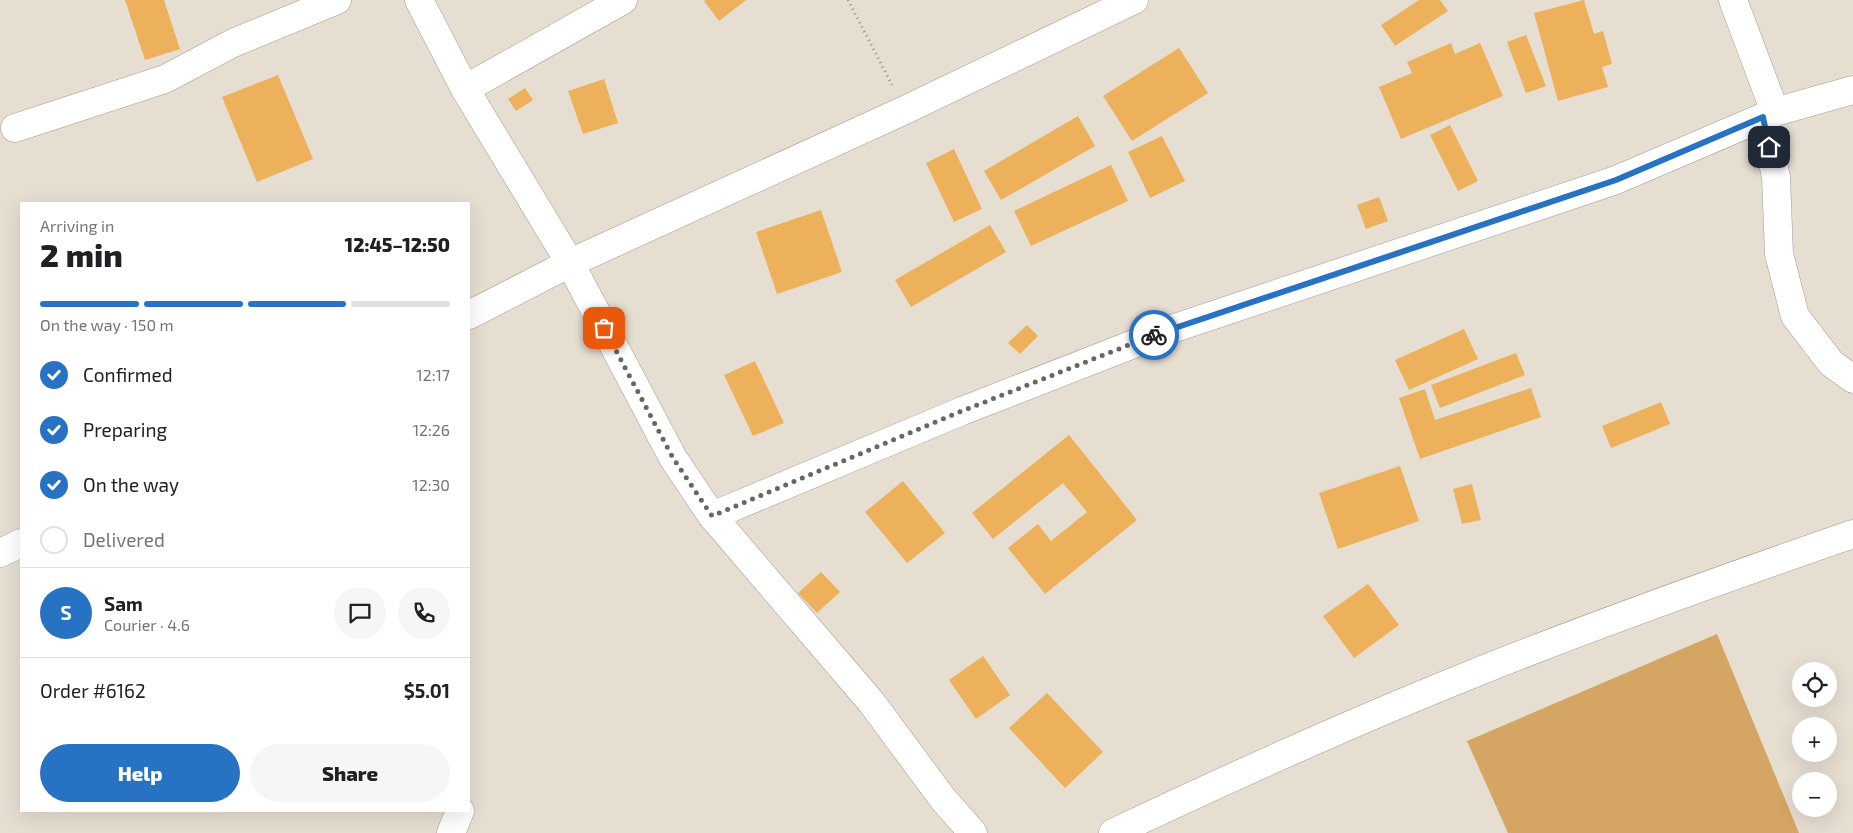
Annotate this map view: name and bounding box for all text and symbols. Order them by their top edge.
pin [1748,126,1790,168]
icon: home [1755,133,1783,161]
text: Arriving in [40,216,114,235]
text: 12:45–12:50 [345,233,450,256]
text: 2 min [40,235,123,273]
pin [583,307,625,349]
courier [1129,310,1179,360]
icon: bag [590,314,618,342]
text: On the way · 150 m [40,315,174,334]
icon: bike [1140,321,1168,349]
icon: check [40,361,68,389]
text: Confirmed [83,363,173,386]
text: 12:17 [416,365,450,384]
icon: check [40,416,68,444]
text: Preparing [83,418,167,441]
text: 12:26 [413,420,450,439]
icon: check [40,471,68,499]
text: On the way [83,473,179,496]
text: 12:30 [412,475,450,494]
text: Delivered [83,528,165,551]
button: chat [334,587,386,639]
button: phone [398,587,450,639]
text: Sam [104,592,143,615]
text: S [60,601,72,624]
text: Courier · 4.6 [104,615,190,634]
map controls [1792,662,1837,817]
button: locate [1792,662,1837,707]
text: Order #6162 [40,679,146,702]
text: $5.01 [404,679,450,702]
button: + [1792,717,1837,762]
button: Help [40,744,240,802]
button: Share [250,744,450,802]
button: − [1792,772,1837,817]

